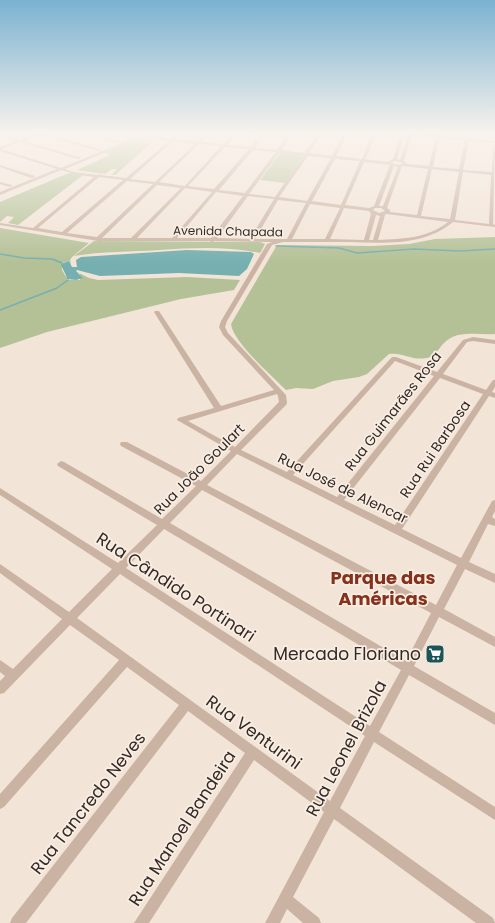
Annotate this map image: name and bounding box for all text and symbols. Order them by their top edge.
street label: Avenida Chapada [173,222,283,240]
street label: Rua Guimarães Rosa [340,347,446,475]
street label: Rua Rui Barbosa [395,396,475,502]
street label: Rua João Goulart [149,419,249,519]
street label: Rua José de Alencar [275,448,411,528]
street label: Rua Cândido Portinari [92,526,260,648]
district label: Parque das Américas [331,565,435,611]
place label: Mercado Floriano [273,642,421,666]
supermarket icon: Mercado Floriano [424,643,446,665]
street label: Rua Leonel Brizola [300,676,392,820]
street label: Rua Venturini [201,689,307,775]
street label: Rua Tancredo Neves [25,727,151,879]
street label: Rua Manoel Bandeira [123,745,241,911]

